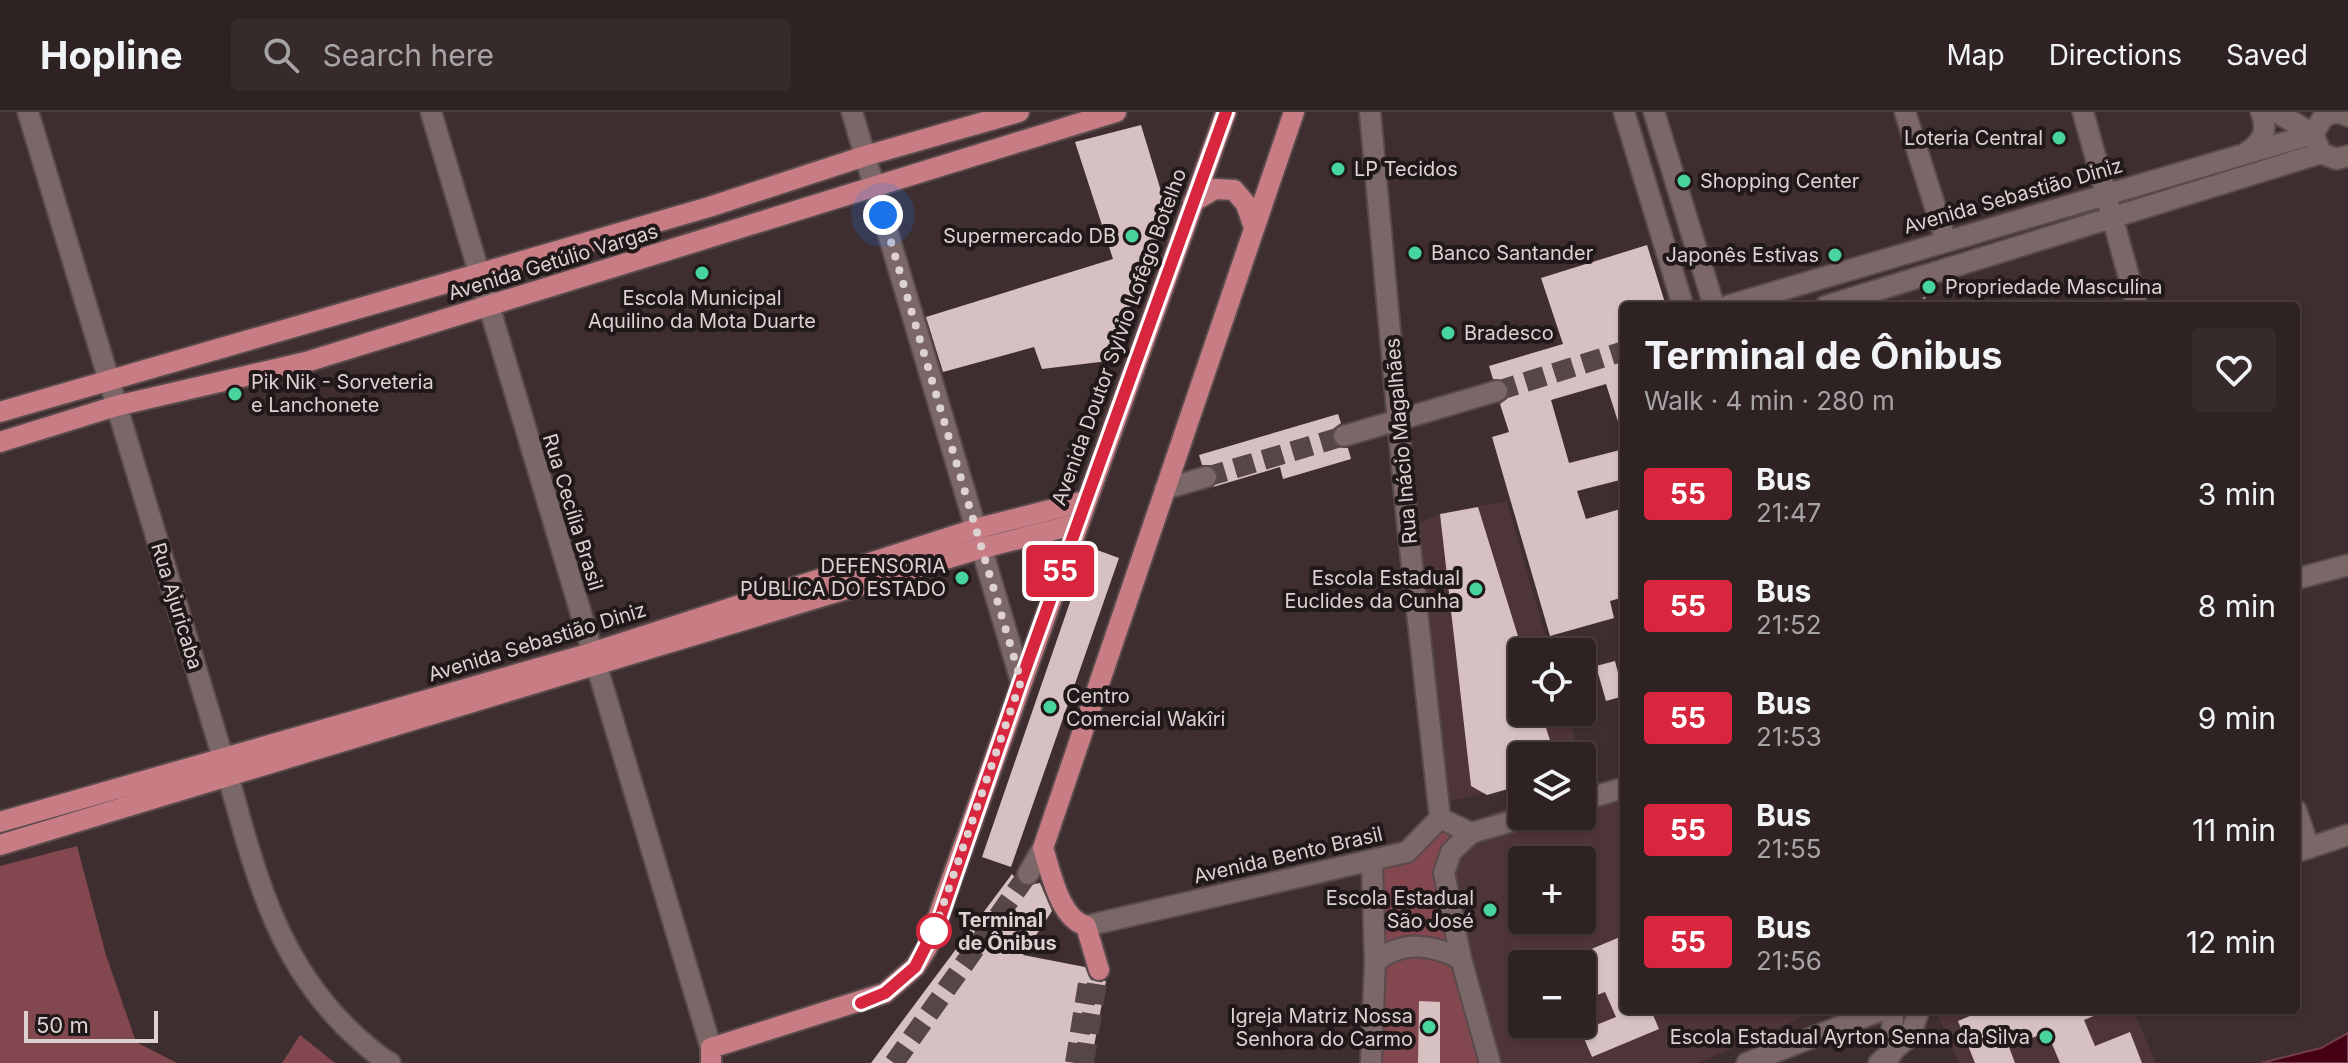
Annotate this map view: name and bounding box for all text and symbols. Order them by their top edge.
search box [231,19,791,91]
text: Hopline [40,32,183,78]
icon: search [259,33,303,77]
text: Search here [323,37,494,73]
text: Map [1946,38,2005,72]
text: Directions [2049,38,2182,72]
text: Saved [2226,38,2308,72]
place label: Loteria Central [1904,126,2043,150]
marker: Loteria Central [2050,129,2068,147]
street label: Avenida Sebastião Diniz [1901,153,2125,239]
place label: LP Tecidos [1354,157,1458,181]
marker: LP Tecidos [1329,160,1347,178]
street label: Avenida Doutor Sylvio Lofêgo Botelho [1047,165,1191,509]
place label: Shopping Center [1700,169,1860,193]
marker: Shopping Center [1675,172,1693,190]
your location [863,195,903,235]
street label: Avenida Getúlio Vargas [445,219,661,305]
place label: Supermercado DB [943,224,1116,248]
marker: Supermercado DB [1123,227,1141,245]
place label: Banco Santander [1431,241,1594,265]
place label: Japonês Estivas [1666,243,1819,267]
marker: Banco Santander [1406,244,1424,262]
marker: Japonês Estivas [1826,246,1844,264]
marker: Escola Municipal Aquilino da Mota Duarte [693,264,711,282]
place label: Propriedade Masculina [1945,275,2162,299]
marker: Propriedade Masculina [1920,278,1938,296]
place label: Escola Municipal Aquilino da Mota Duarte [588,286,816,333]
place label: Bradesco [1464,321,1554,345]
marker: Bradesco [1439,324,1457,342]
button: heart [2192,328,2276,412]
text: Terminal de Ônibus [1644,332,2003,378]
street label: Rua Inácio Magalhães [1380,337,1422,545]
place label: Pik Nik - Sorveteria e Lanchonete [251,370,434,417]
marker: Pik Nik - Sorveteria e Lanchonete [226,385,244,403]
text: Walk · 4 min · 280 m [1644,385,1895,416]
street label: Rua Cecília Brasil [538,431,608,593]
text: Bus [1756,461,1811,497]
text: 3 min [2198,476,2276,512]
text: 55 [1670,477,1706,511]
text: 21:47 [1756,497,1821,528]
street label: Rua Ajuricaba [146,540,208,672]
line badge: 55 [1024,545,1096,597]
place label: DEFENSORIA PÚBLICA DO ESTADO [740,554,946,601]
text: 55 [1042,554,1078,588]
place label: Escola Estadual Euclides da Cunha [1285,566,1460,613]
marker: DEFENSORIA PÚBLICA DO ESTADO [953,569,971,587]
text: Bus [1756,573,1811,609]
marker: Escola Estadual Euclides da Cunha [1467,580,1485,598]
text: 8 min [2198,588,2276,624]
text: 55 [1670,589,1706,623]
street label: Avenida Sebastião Diniz [425,597,649,687]
text: 21:52 [1756,609,1822,640]
map controls [1508,638,1596,1038]
button: locate [1508,638,1596,726]
place label: Centro Comercial Wakîri [1066,684,1225,731]
text: Bus [1756,685,1811,721]
marker: Centro Comercial Wakîri [1041,698,1059,716]
text: 9 min [2198,700,2276,736]
text: 55 [1670,701,1706,735]
text: 21:53 [1756,721,1822,752]
button: layers [1508,742,1596,830]
text: Bus [1756,797,1811,833]
text: 11 min [2192,812,2276,848]
text: 55 [1670,813,1706,847]
street label: Avenida Bento Brasil [1191,822,1385,888]
text: 21:55 [1756,833,1822,864]
button: + [1508,846,1596,934]
place label: Escola Estadual São José [1326,886,1474,933]
marker: Escola Estadual São José [1481,901,1499,919]
place label: Terminal de Ônibus [958,908,1057,955]
text: Bus [1756,909,1811,945]
marker: Terminal de Ônibus [917,914,951,948]
text: 12 min [2186,924,2276,960]
text: 55 [1670,925,1706,959]
text: 21:56 [1756,945,1822,976]
button: − [1508,950,1596,1038]
place label: Igreja Matriz Nossa Senhora do Carmo [1230,1004,1413,1051]
scale bar [24,1007,158,1043]
text: 50 m [36,1012,89,1038]
marker: Igreja Matriz Nossa Senhora do Carmo [1420,1018,1438,1036]
place label: Escola Estadual Ayrton Senna da Silva [1670,1025,2030,1049]
marker: Escola Estadual Ayrton Senna da Silva [2037,1028,2055,1046]

